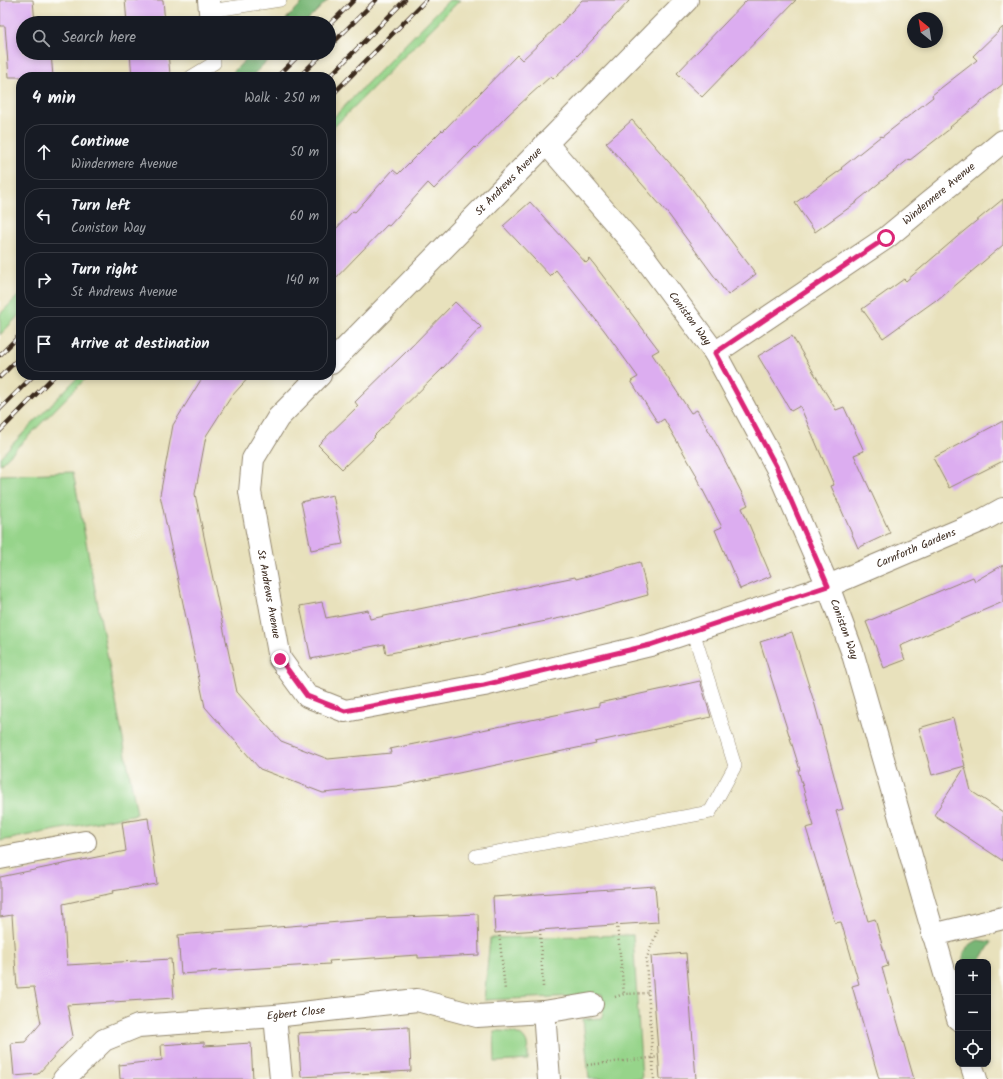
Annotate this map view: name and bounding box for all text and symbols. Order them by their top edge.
north arrow [907,12,943,48]
search box [16,16,336,60]
text: Search here [62,26,136,50]
icon: search [30,27,52,49]
text: 4 min [32,85,76,112]
text: Walk · 250 m [244,88,320,109]
text: Continue [71,130,129,154]
icon: ahead [33,141,55,163]
text: 50 m [290,142,319,163]
street label: St Andrews Avenue [471,143,547,220]
text: Windermere Avenue [71,154,178,175]
street label: Windermere Avenue [899,158,980,230]
text: Turn left [71,194,131,218]
icon: left [33,205,55,227]
text: 60 m [290,206,319,227]
text: Coniston Way [71,218,146,239]
route start [877,229,895,247]
text: Turn right [71,258,138,282]
icon: right [33,269,55,291]
text: 140 m [286,270,319,291]
text: St Andrews Avenue [71,282,177,303]
street label: Coniston Way [664,288,716,350]
text: Arrive at destination [71,332,210,356]
icon: arrive [33,333,55,355]
street label: Carnforth Gardens [873,523,959,573]
street label: St Andrews Avenue [252,548,285,640]
street label: Coniston Way [825,596,863,662]
route end [271,650,289,668]
map controls [955,959,991,1067]
button: + [955,959,991,995]
button: − [955,995,991,1031]
street label: Egbert Close [266,1001,326,1026]
button: locate [955,1031,991,1067]

